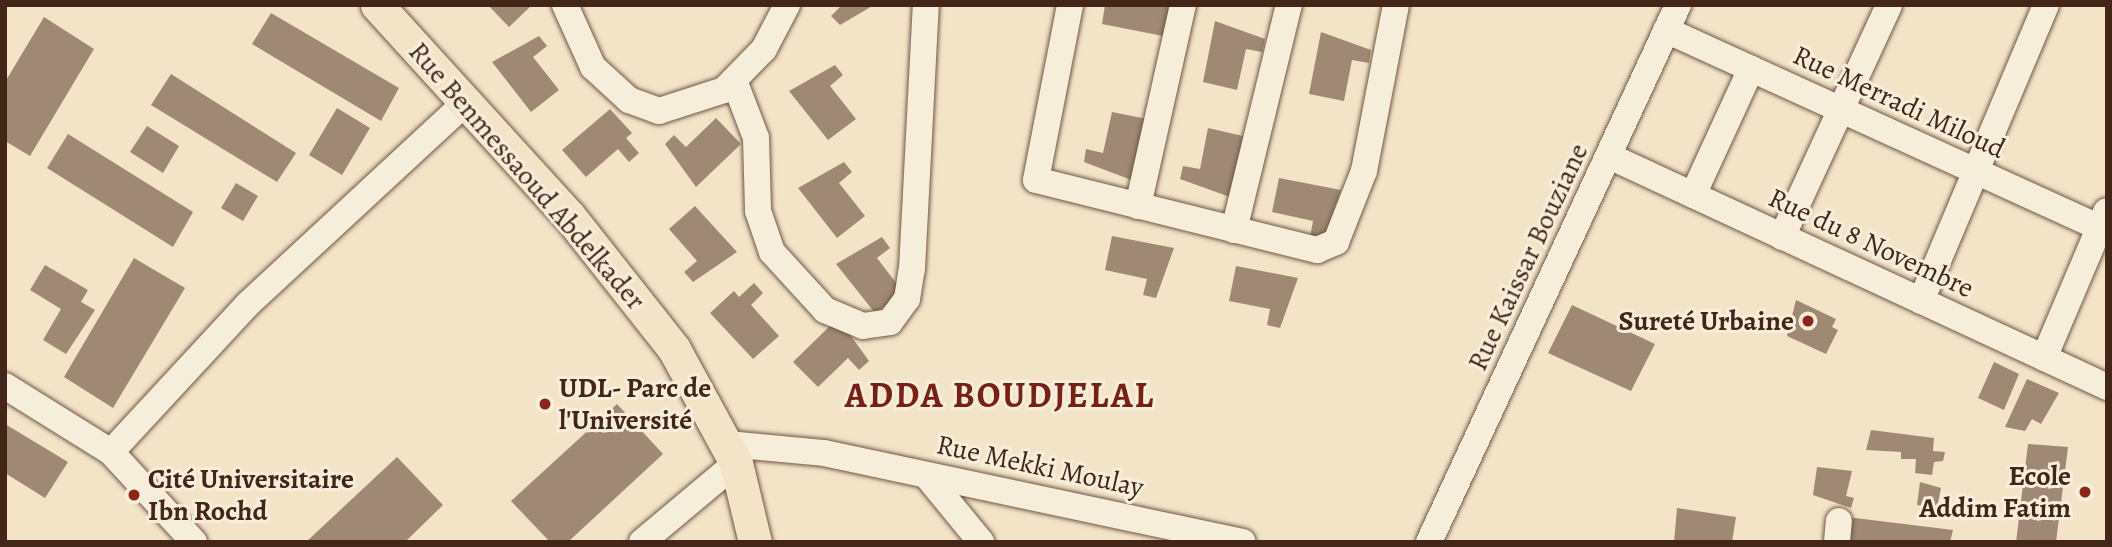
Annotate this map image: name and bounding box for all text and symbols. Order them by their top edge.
street label: Rue Benmessaoud Abdelkader [401,35,653,317]
street label: Rue Merradi Miloud [1788,38,2010,166]
street label: Rue Kaissar Bouziane [1461,138,1595,376]
street label: Rue du 8 Novembre [1763,181,1979,305]
place label: Sureté Urbaine [1618,304,1794,338]
marker: Sureté Urbaine [1800,313,1816,329]
place label: UDL- Parc de l'Université [559,371,712,437]
district label: ADDA BOUDJELAL [847,374,1153,416]
marker: UDL- Parc de l'Université [537,396,553,412]
street label: Rue Mekki Moulay [934,428,1146,504]
place label: Ecole Addim Fatim [1919,459,2071,525]
place label: Cité Universitaire Ibn Rochd [148,462,354,528]
marker: Ecole Addim Fatim [2077,484,2093,500]
marker: Cité Universitaire Ibn Rochd [126,487,142,503]

